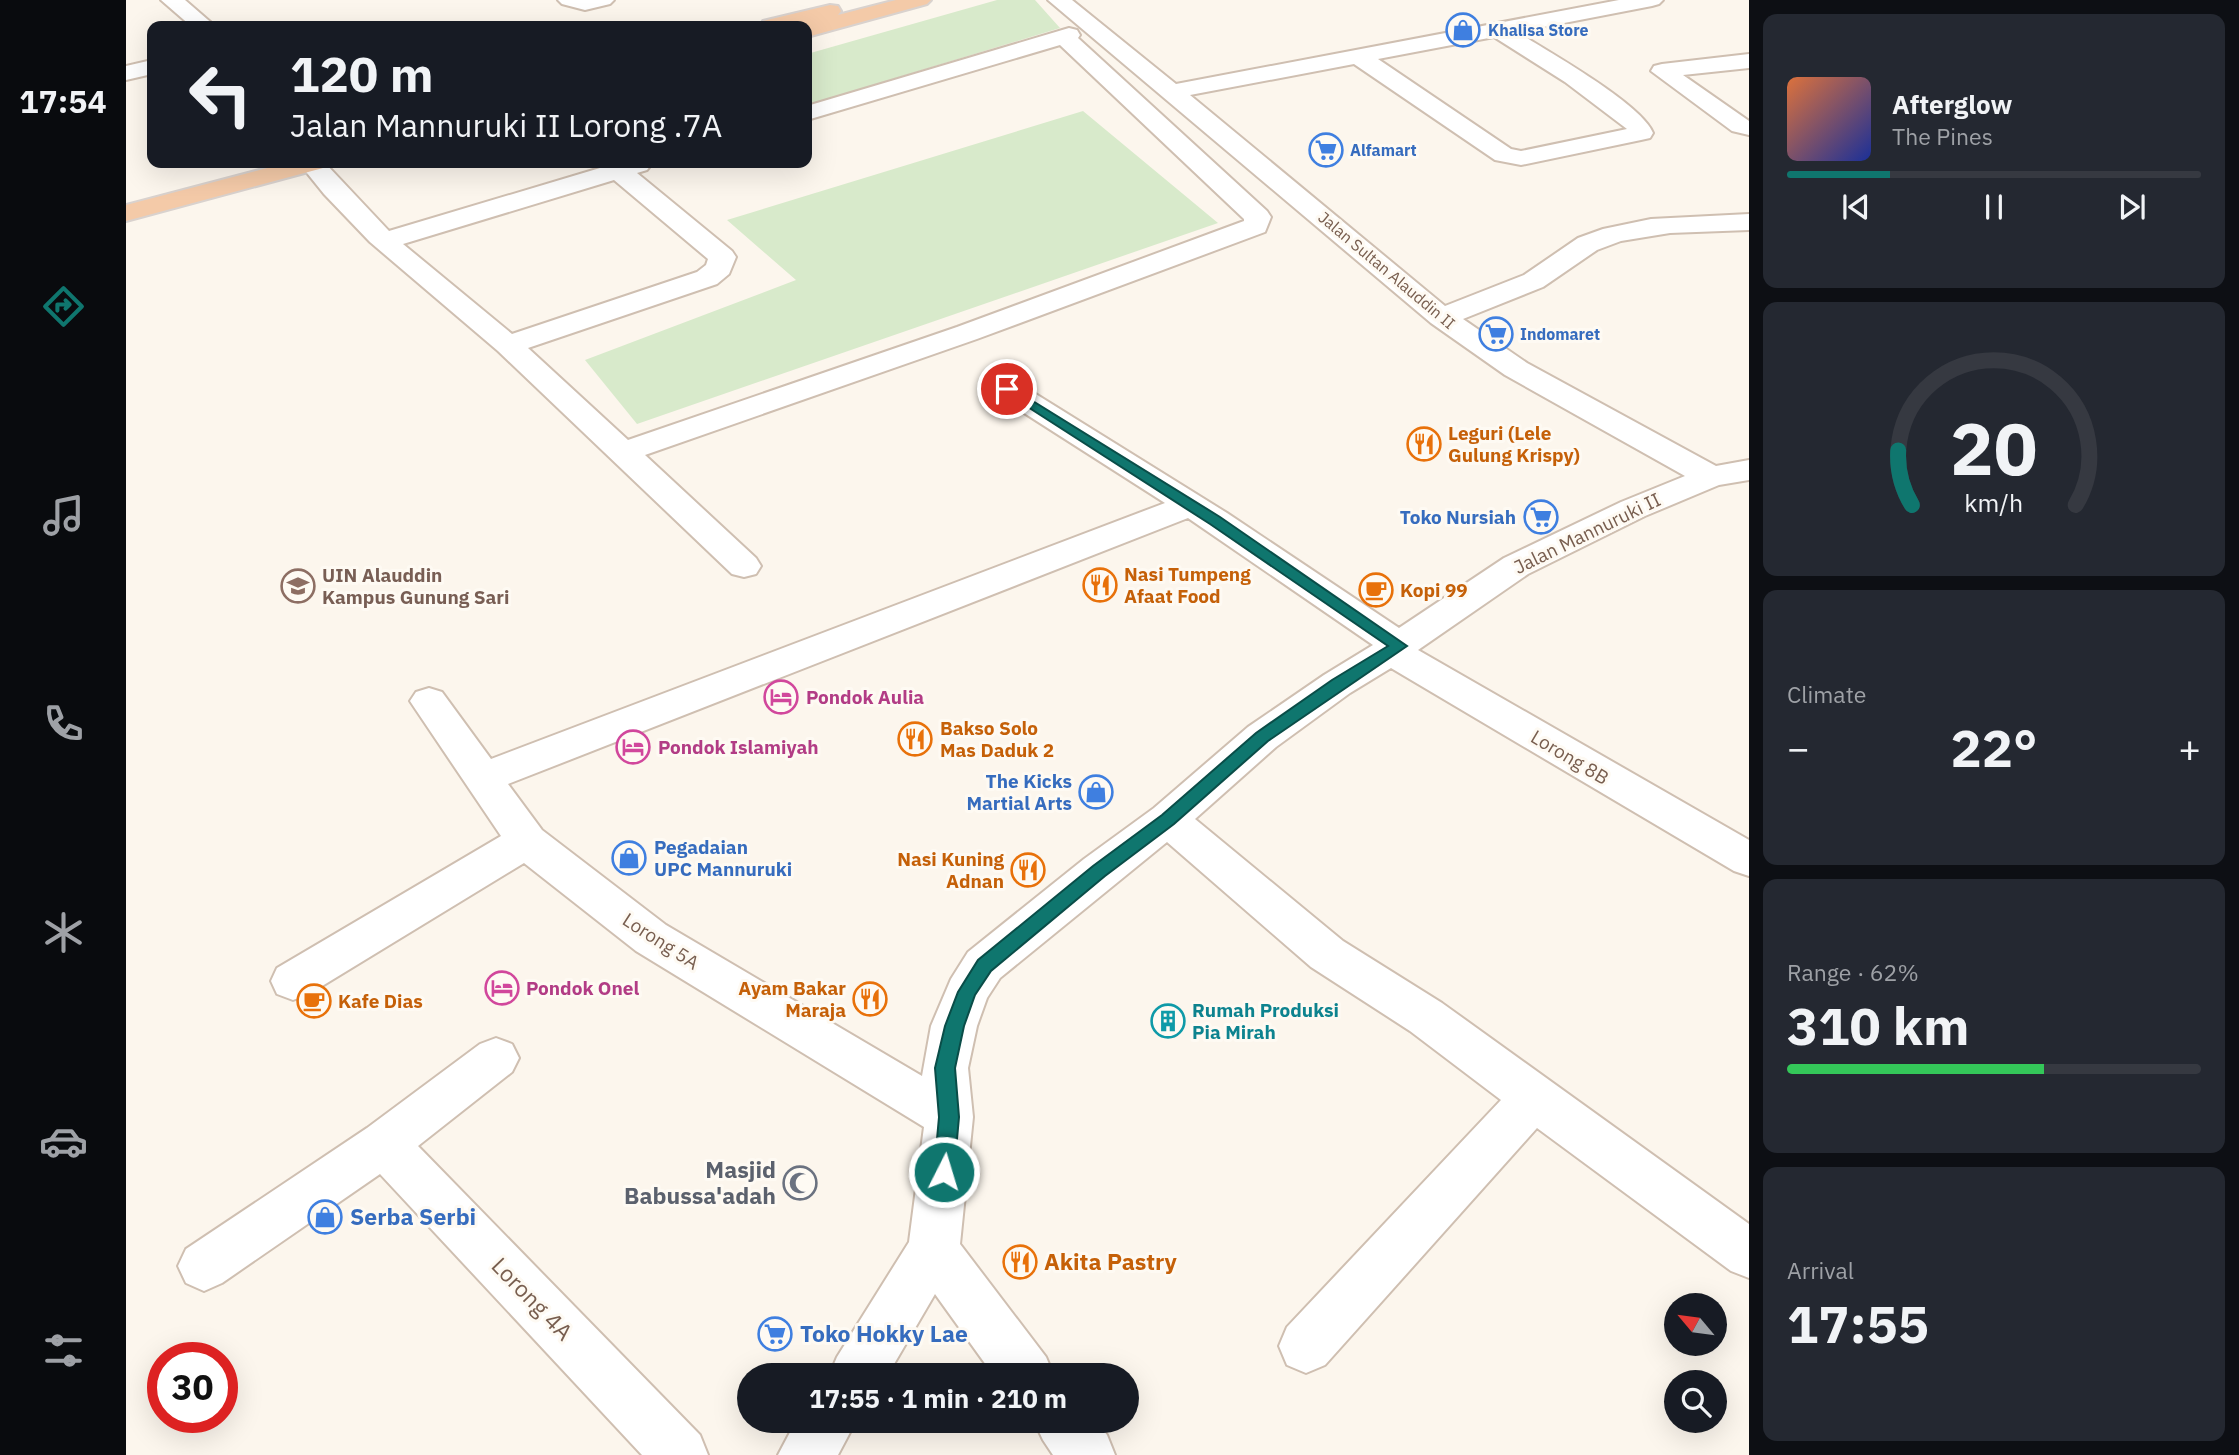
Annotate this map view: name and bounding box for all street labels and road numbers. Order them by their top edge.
street label: Jalan Sultan Alauddin II [1314,207,1460,333]
street label: Jalan Mannuruki II [1510,487,1664,579]
street label: Lorong 8B [1527,724,1613,790]
street label: Lorong 5A [618,907,704,975]
street label: Lorong 4A [486,1250,580,1347]

